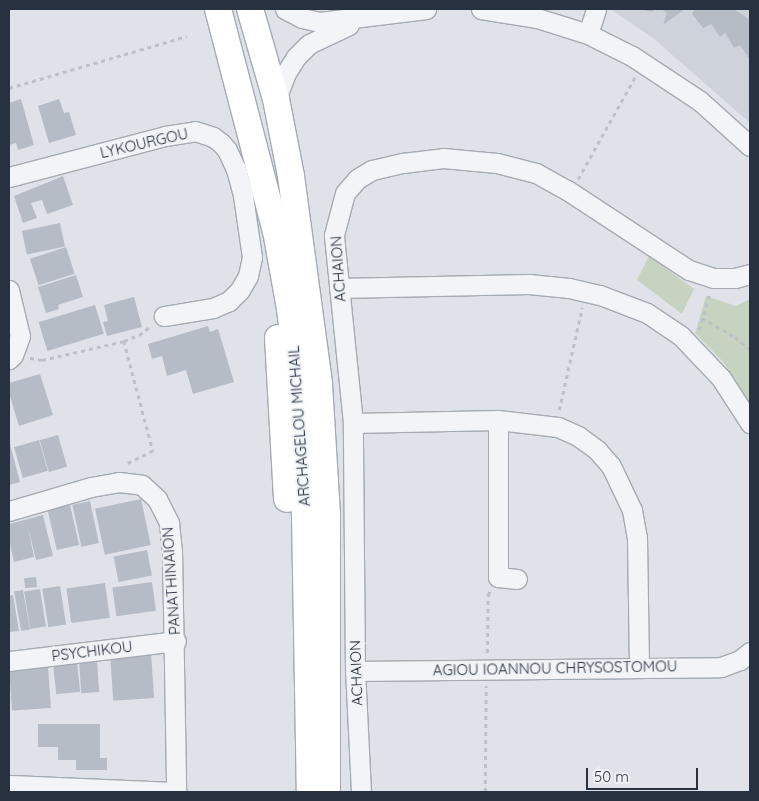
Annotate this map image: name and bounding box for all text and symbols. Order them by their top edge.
street label: LYKOURGOU [98,124,190,162]
street label: ACHAION [327,235,349,303]
street label: ARCHAGELOU MICHAIL [284,345,314,507]
street label: PANATHINAION [158,526,184,636]
street label: PSYCHIKOU [51,637,133,665]
street label: ACHAION [346,640,366,706]
street label: AGIOU IOANNOU CHRYSOSTOMOU [433,657,677,679]
scale bar [589,758,702,790]
text: 50 m [594,767,629,786]

